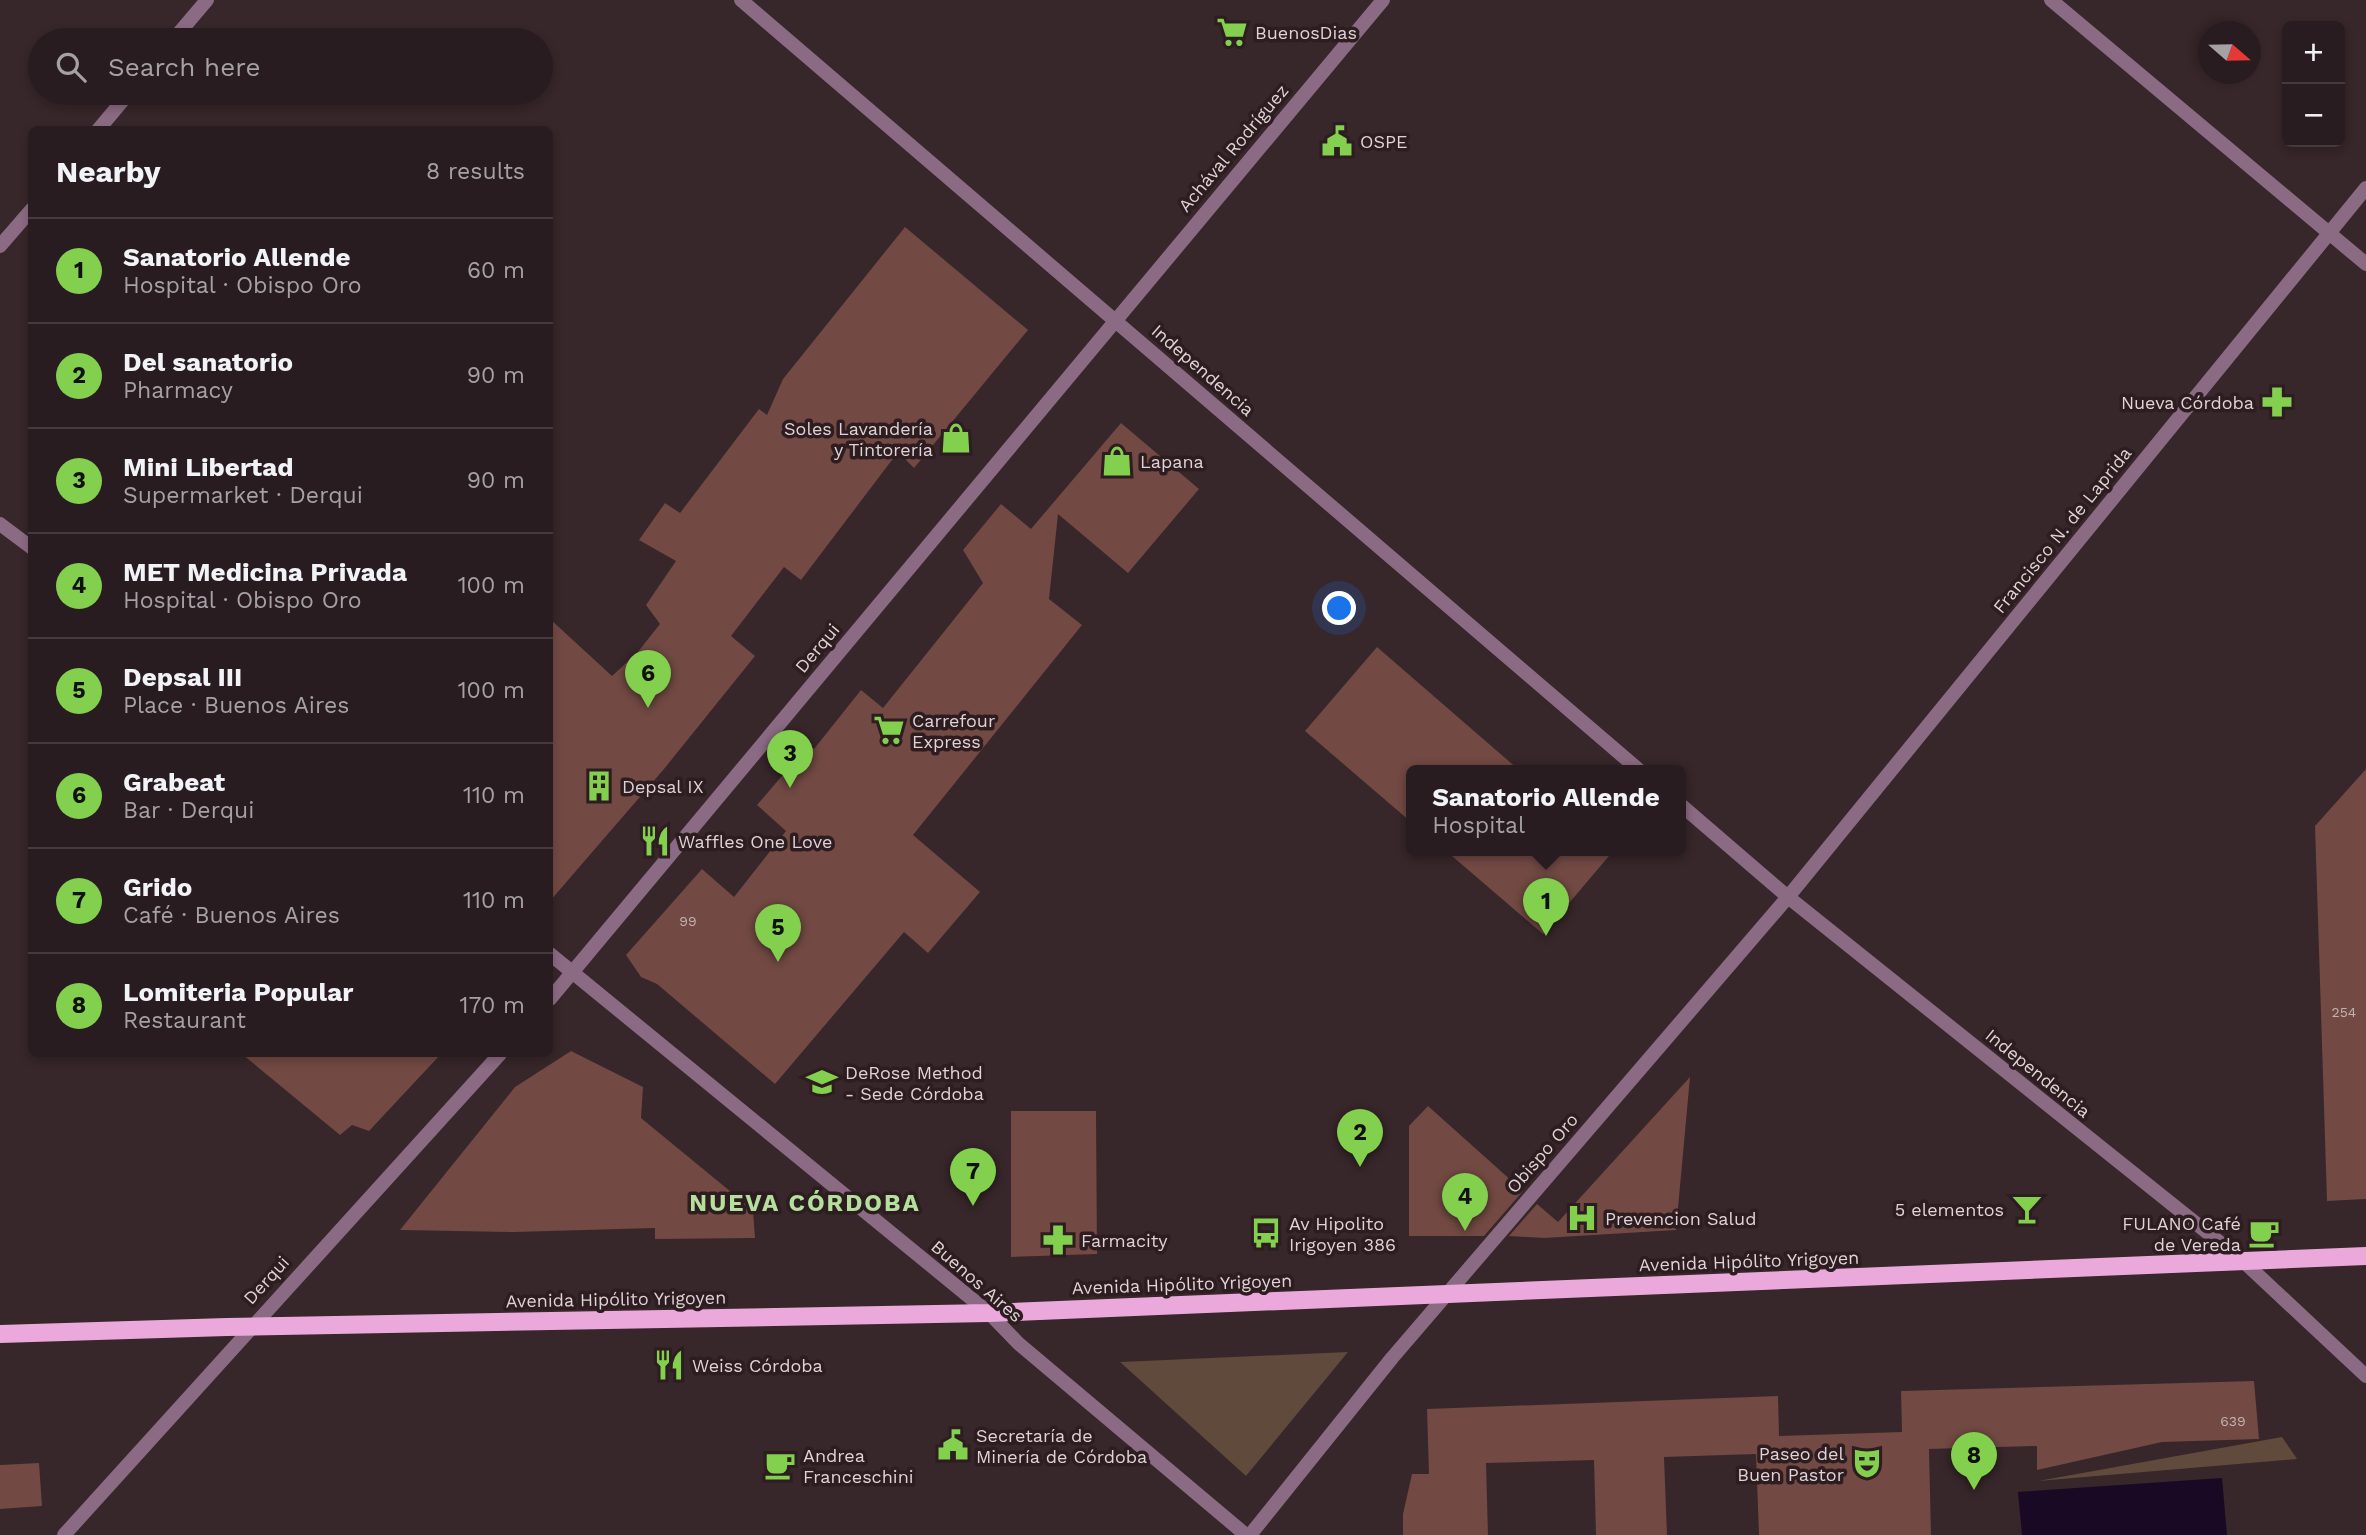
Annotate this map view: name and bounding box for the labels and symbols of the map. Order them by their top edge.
supermarket icon: BuenosDias [1215,15,1249,49]
north arrow [2198,21,2261,84]
place label: BuenosDias [1255,22,1357,43]
street label: Achával Rodríguez [1174,80,1292,216]
public building icon: OSPE [1320,124,1354,158]
place label: OSPE [1360,131,1407,152]
street label: Independencia [1148,320,1258,420]
pharmacy icon: Nueva Córdoba [2260,385,2294,419]
place label: Nueva Córdoba [2121,392,2254,413]
place label: Soles Lavandería y Tintorería [784,418,933,460]
shop icon: Soles Lavandería y Tintorería [939,421,973,455]
street label: Francisco N. de Laprida [1988,443,2136,617]
shop icon: Lapana [1100,444,1134,478]
place label: Lapana [1140,451,1204,472]
your location [1322,591,1356,625]
street label: Derqui [790,619,844,677]
pin: 6 [625,650,671,708]
place label: Carrefour Express [912,710,995,752]
supermarket icon: Carrefour Express [872,713,906,747]
pin: 3 [767,730,813,788]
building icon: Depsal IX [582,769,616,803]
place label: Depsal IX [622,776,704,797]
restaurant icon: Waffles One Love [638,824,672,858]
place label: Waffles One Love [678,831,832,852]
pin: 1 [1523,878,1569,936]
pin: 5 [755,904,801,962]
house number: 99 [679,913,697,929]
house number: 254 [2332,1004,2356,1020]
street label: Independencia [1981,1024,2095,1122]
place label: DeRose Method - Sede Córdoba [845,1062,984,1104]
school or university icon: DeRose Method - Sede Córdoba [805,1065,839,1099]
pin: 2 [1337,1109,1383,1167]
street label: Obispo Oro [1502,1109,1582,1197]
pin: 7 [950,1148,996,1206]
pin: 4 [1442,1173,1488,1231]
district label: NUEVA CÓRDOBA [689,1189,921,1217]
bar icon: 5 elementos [2010,1192,2044,1226]
place label: 5 elementos [1895,1199,2004,1220]
hospital icon: Prevencion Salud [1565,1201,1599,1235]
place label: Prevencion Salud [1605,1208,1756,1229]
place label: Av Hipolito Irigoyen 386 [1289,1213,1396,1255]
place label: FULANO Café de Vereda [2122,1213,2241,1255]
bus stop icon: Av Hipolito Irigoyen 386 [1249,1216,1283,1250]
cafe icon: FULANO Café de Vereda [2247,1216,2281,1250]
pharmacy icon: Farmacity [1041,1223,1075,1257]
place label: Farmacity [1081,1230,1168,1251]
street label: Buenos Aires [927,1236,1027,1326]
street label: Avenida Hipólito Yrigoyen [1638,1247,1860,1275]
street label: Derqui [239,1252,293,1308]
street label: Avenida Hipólito Yrigoyen [1071,1270,1293,1298]
street label: Avenida Hipólito Yrigoyen [506,1287,726,1311]
restaurant icon: Weiss Córdoba [652,1348,686,1382]
place label: Weiss Córdoba [692,1355,823,1376]
house number: 639 [2220,1413,2246,1429]
place label: Secretaría de Minería de Córdoba [976,1425,1147,1467]
public building icon: Secretaría de Minería de Córdoba [936,1428,970,1462]
pin: 8 [1951,1432,1997,1490]
place label: Paseo del Buen Pastor [1737,1443,1844,1485]
place label: Andrea Franceschini [803,1445,914,1487]
theatre icon: Paseo del Buen Pastor [1850,1446,1884,1480]
cafe icon: Andrea Franceschini [763,1448,797,1482]

